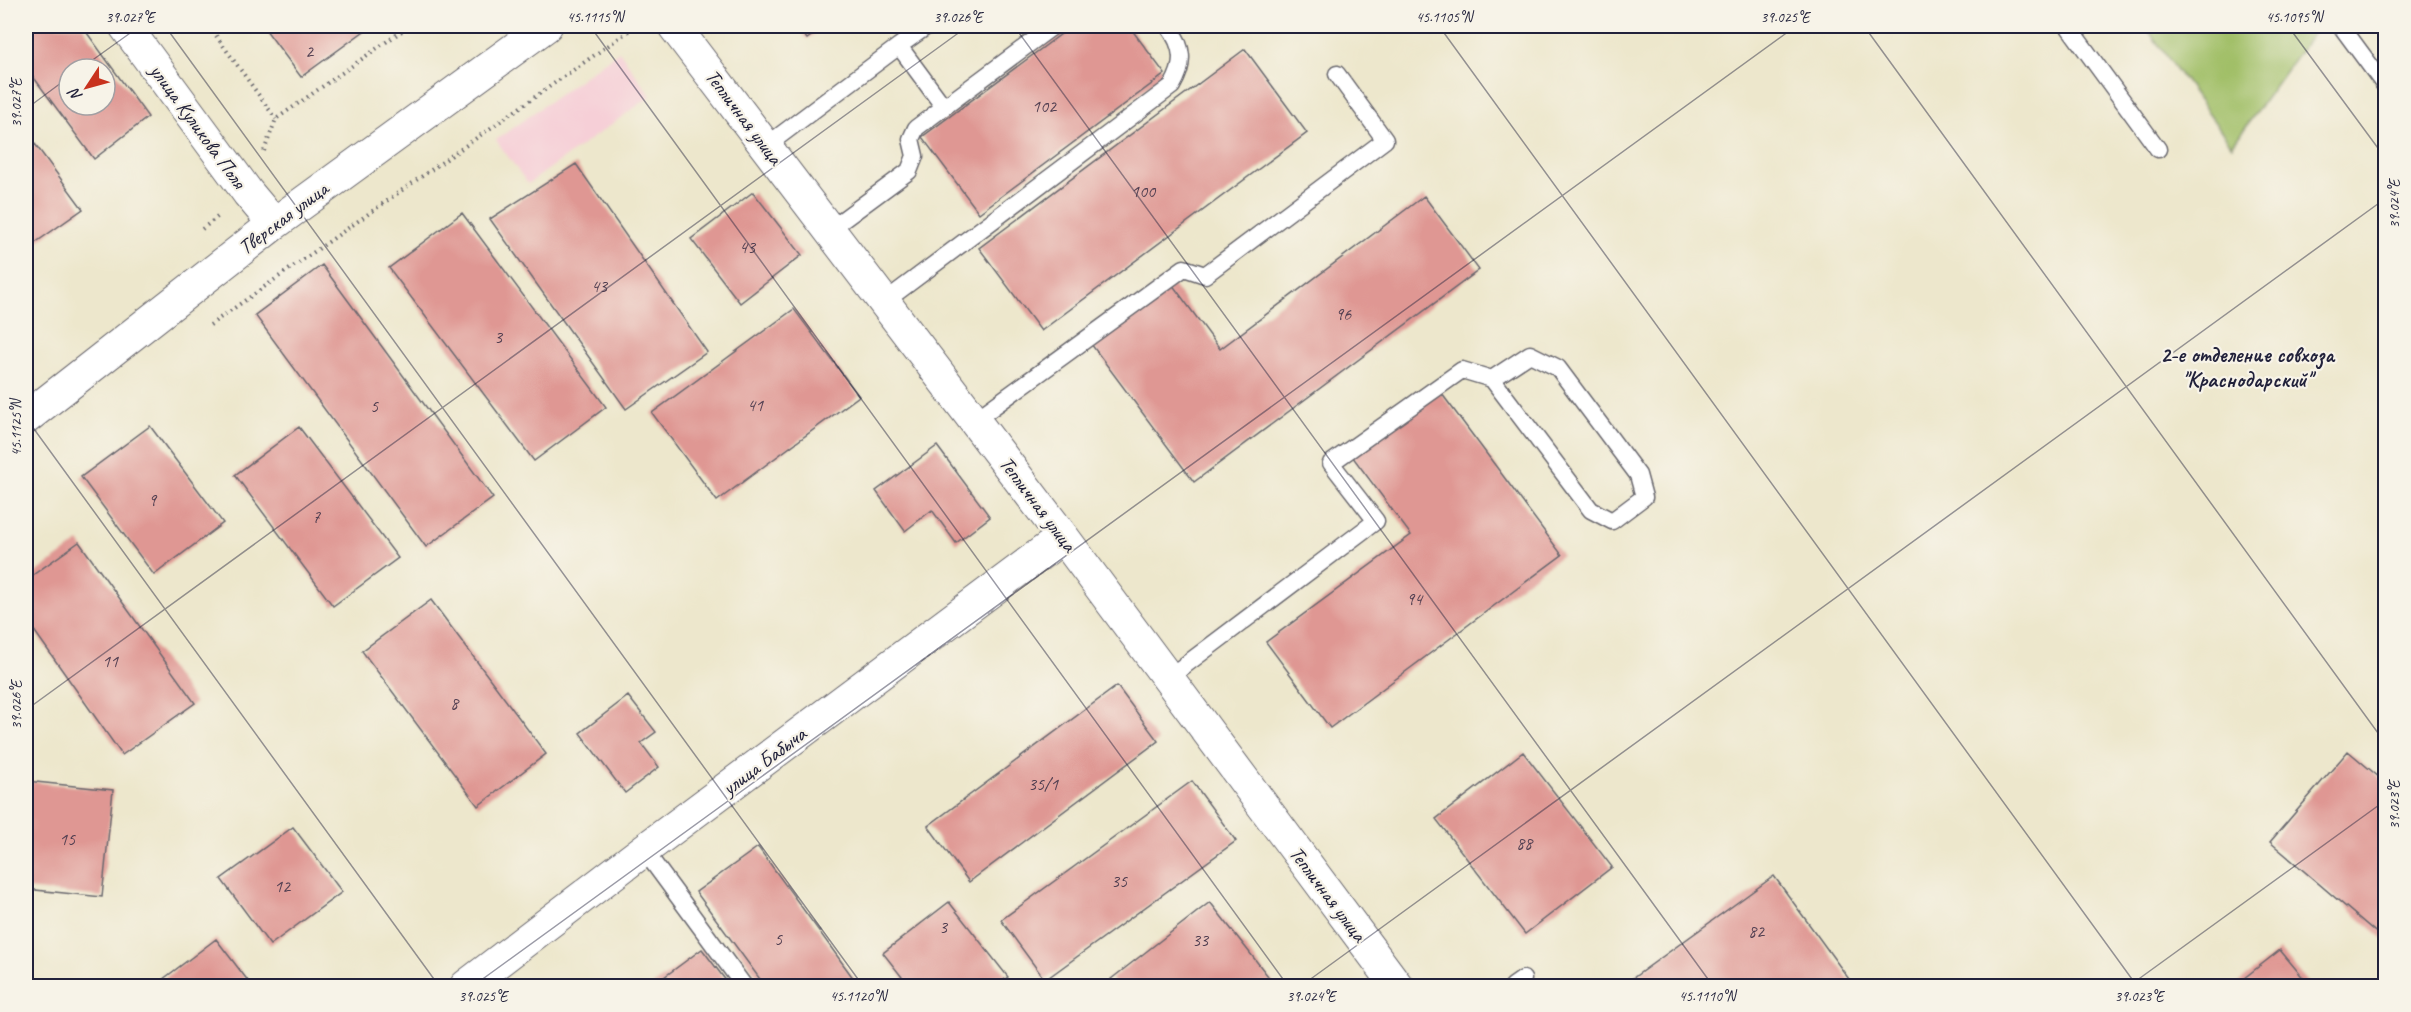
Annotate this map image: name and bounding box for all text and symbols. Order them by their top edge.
text: 39.027°E [106,8,157,27]
text: 45.1115°N [567,8,626,27]
text: 39.026°E [934,8,985,27]
text: 45.1105°N [1416,8,1475,27]
text: 39.025°E [1761,8,1812,27]
text: 45.1095°N [2266,8,2325,27]
house number: 2 [305,40,315,62]
north arrow [57,57,117,117]
street label: улица Куликова Поля [143,57,253,195]
street label: Тепличная улица [700,64,790,171]
text: 39.027°E [7,76,26,127]
text: N [63,83,87,105]
house number: 102 [1032,95,1058,117]
street label: Тверская улица [233,174,335,260]
text: 39.024°E [2385,177,2404,228]
house number: 100 [1131,180,1157,202]
house number: 43 [739,236,757,258]
house number: 43 [591,275,609,297]
house number: 96 [1335,303,1352,325]
house number: 3 [494,326,504,348]
district label: 2-е отделение совхоза "Краснодарский" [2160,341,2336,394]
house number: 41 [747,394,764,416]
house number: 5 [370,395,379,417]
text: 45.1125°N [7,397,26,456]
street label: Тепличная улица [994,451,1084,558]
house number: 9 [148,489,158,511]
house number: 7 [312,506,321,528]
house number: 94 [1406,588,1424,610]
house number: 11 [102,650,119,672]
text: 39.026°E [7,678,26,729]
house number: 8 [450,692,460,714]
street label: улица Бабыча [715,720,813,802]
house number: 35/1 [1028,773,1059,795]
text: 39.023°E [2385,778,2404,829]
house number: 15 [59,828,76,850]
house number: 88 [1516,832,1534,854]
street label: Тепличная улица [1284,841,1374,948]
house number: 35 [1111,870,1128,892]
house number: 12 [274,875,292,897]
house number: 3 [939,916,949,938]
house number: 82 [1748,920,1766,942]
house number: 5 [774,928,783,950]
house number: 33 [1192,929,1210,951]
text: 39.025°E [459,987,510,1006]
text: 45.1120°N [830,987,889,1006]
text: 39.024°E [1287,987,1338,1006]
text: 45.1110°N [1679,987,1738,1006]
text: 39.023°E [2115,987,2166,1006]

